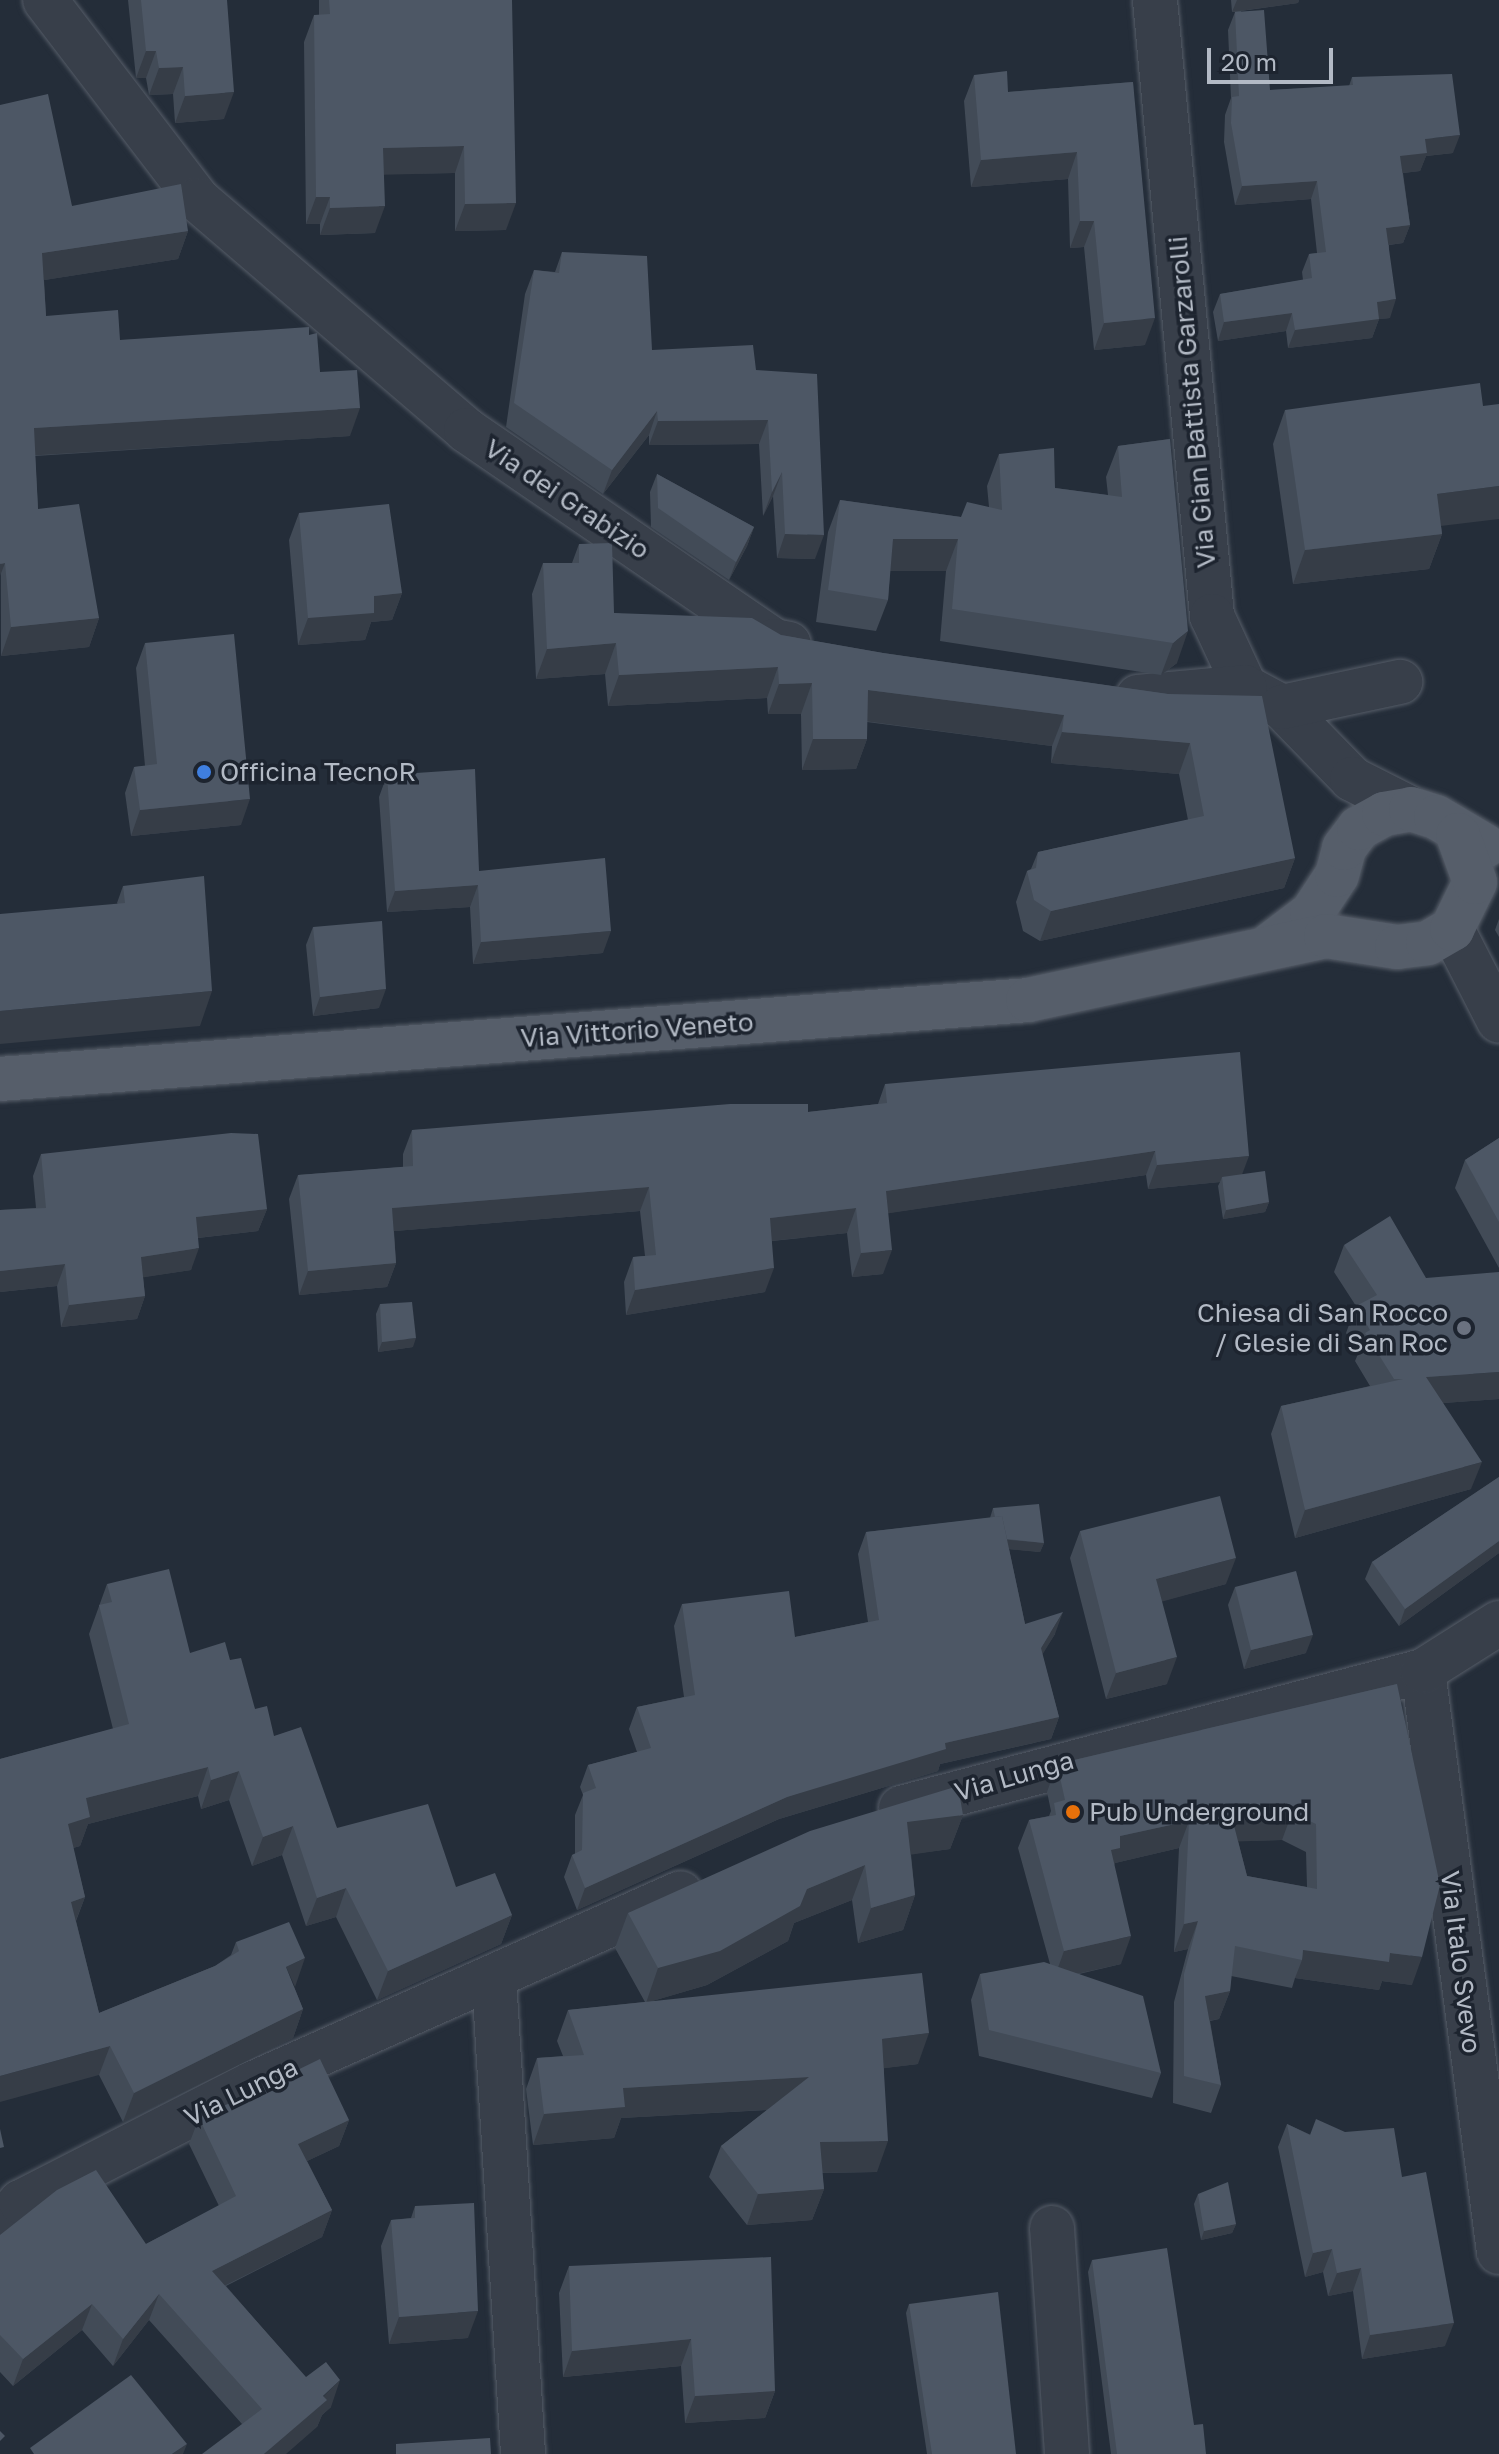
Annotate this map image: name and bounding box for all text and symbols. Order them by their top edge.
scale bar [1211,32,1337,82]
text: 20 m [1221,47,1277,76]
street label: Via Gian Battista Garzarolli [1162,235,1222,569]
street label: Via dei Grabizio [479,432,655,566]
place label: Officina TecnoR [220,756,416,788]
marker: Officina TecnoR [195,763,213,781]
street label: Via Vittorio Veneto [520,1006,754,1054]
place label: Chiesa di San Rocco / Glesie di San Roc [1197,1297,1448,1358]
marker: Chiesa di San Rocco / Glesie di San Roc [1455,1319,1473,1337]
street label: Via Lunga [951,1744,1077,1808]
place label: Pub Underground [1089,1796,1309,1828]
marker: Pub Underground [1064,1803,1082,1821]
street label: Via Italo Svevo [1434,1869,1488,2055]
street label: Via Lunga [179,2051,303,2133]

